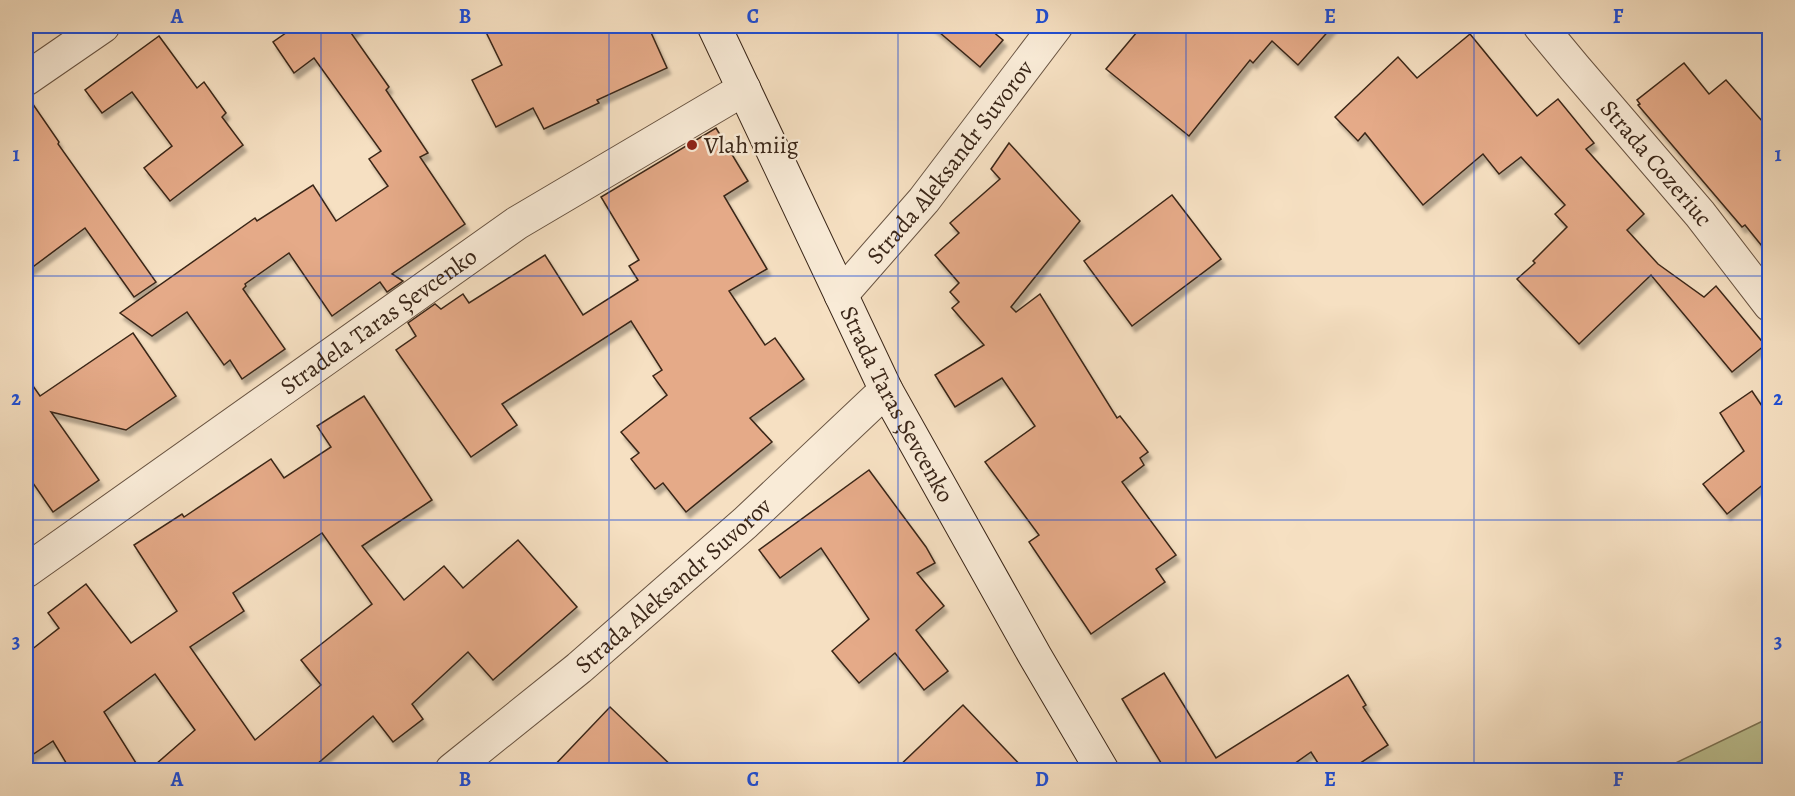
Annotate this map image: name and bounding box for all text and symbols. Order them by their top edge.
text: A [170,3,184,30]
text: B [459,3,471,30]
text: C [747,3,759,30]
text: D [1035,3,1049,30]
text: E [1324,3,1336,30]
text: F [1613,3,1624,30]
street label: Strada Aleksandr Suvorov [859,53,1041,271]
street label: Strada Cozeriuc [1593,93,1720,233]
place label: Vlah miig [703,129,799,161]
marker: Vlah miig [685,138,699,152]
text: 1 [12,141,20,168]
text: 1 [1774,141,1782,168]
street label: Stradela Taras Șevcenko [274,240,483,402]
street label: Strada Taras Șevcenko [832,300,962,508]
text: 2 [11,385,21,412]
text: 2 [1773,385,1783,412]
street label: Strada Aleksandr Suvorov [568,490,778,681]
text: 3 [12,628,20,655]
text: 3 [1774,628,1782,655]
text: A [170,766,184,793]
text: B [459,766,471,793]
text: C [747,766,759,793]
text: D [1035,766,1049,793]
text: E [1324,766,1336,793]
text: F [1613,766,1624,793]

